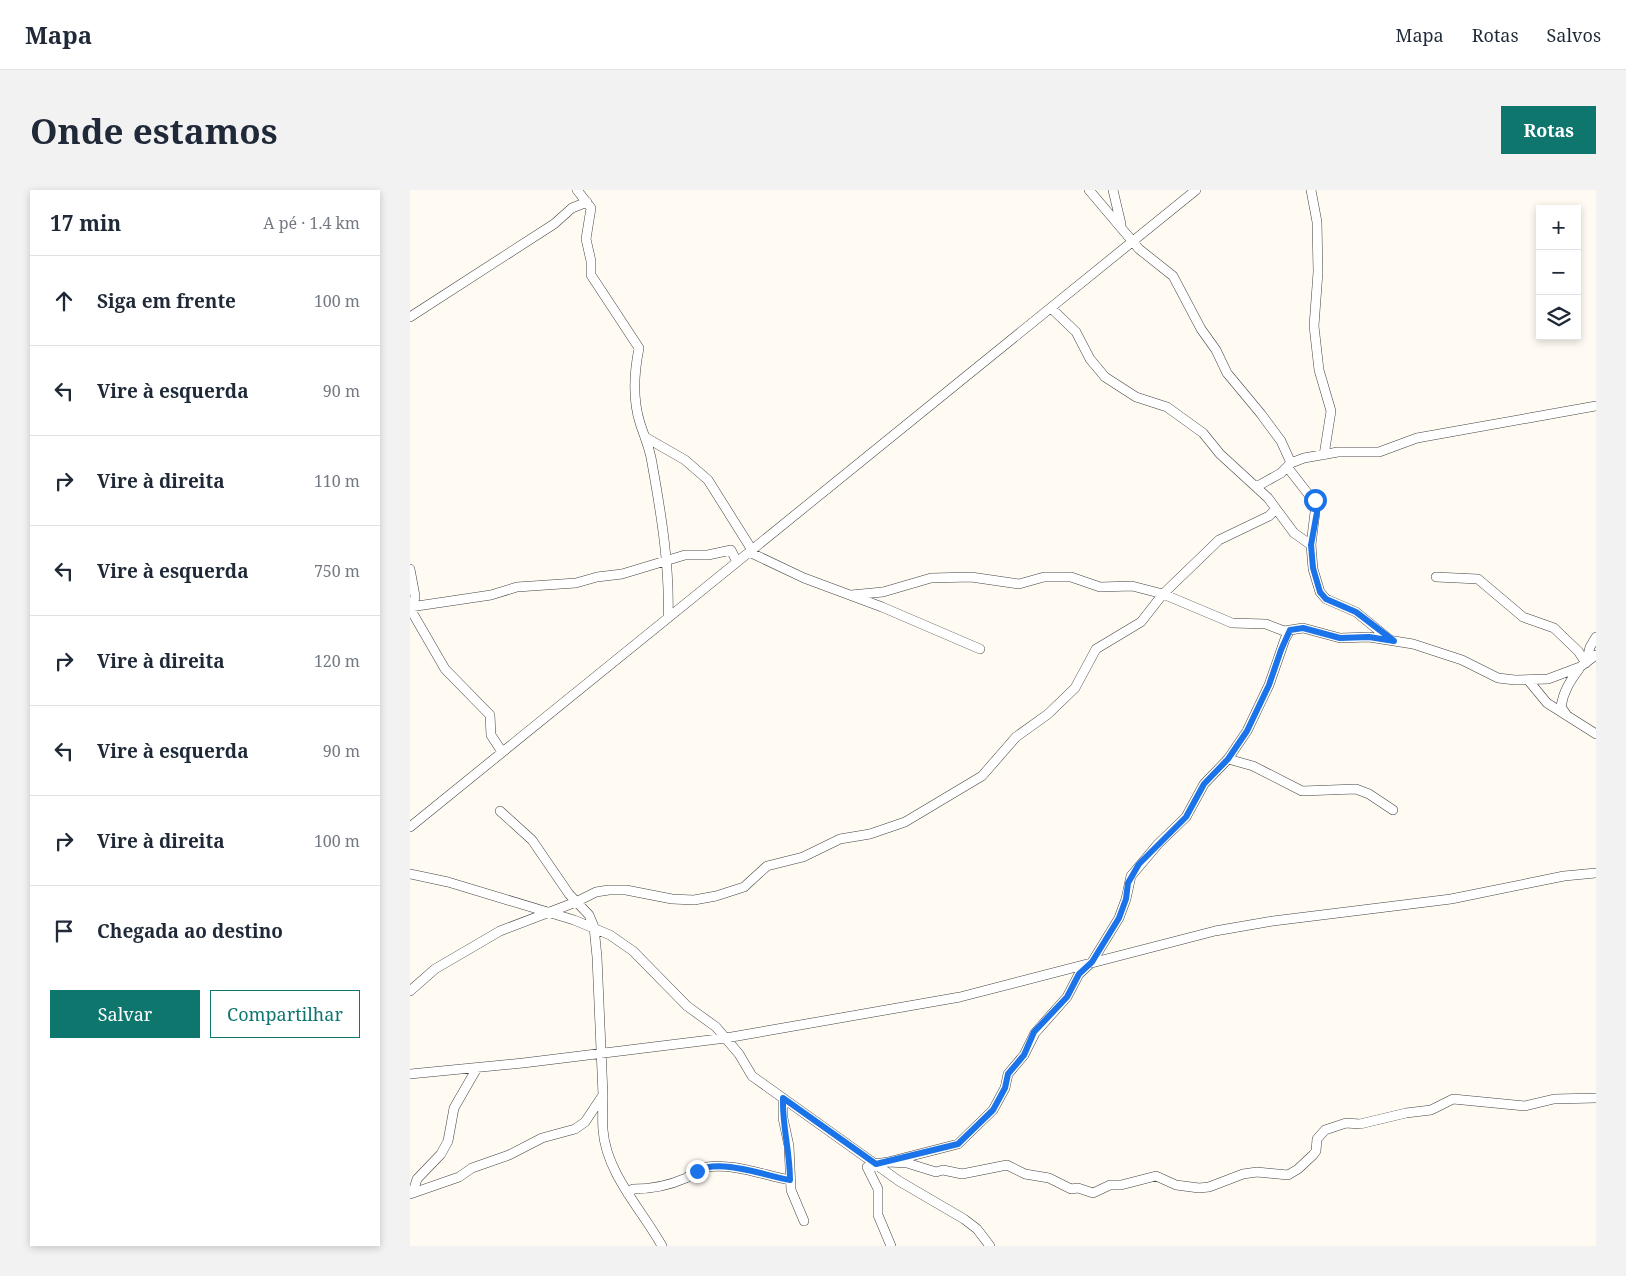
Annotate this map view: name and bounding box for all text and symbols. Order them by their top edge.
text: Mapa [25,18,92,51]
text: Mapa [1396,23,1444,47]
text: Rotas [1472,23,1519,47]
text: Salvos [1547,23,1601,47]
button: Rotas [1501,106,1596,154]
text: Onde estamos [30,107,278,154]
map controls [1536,205,1581,340]
button: + [1536,205,1581,250]
text: 17 min [50,209,121,237]
text: A pé · 1.4 km [263,212,360,234]
button: − [1536,250,1581,295]
icon: ahead [50,287,78,315]
text: Siga em frente [97,288,236,314]
text: 100 m [314,290,360,312]
button: layers [1536,295,1581,340]
icon: left [50,377,78,405]
text: Vire à esquerda [97,378,249,404]
text: 90 m [323,380,360,402]
icon: right [50,467,78,495]
text: Vire à direita [97,468,225,494]
text: 110 m [314,470,360,492]
route start [1304,489,1327,512]
icon: left [50,557,78,585]
text: Vire à esquerda [97,558,249,584]
text: 750 m [314,560,360,582]
icon: right [50,647,78,675]
text: Vire à direita [97,648,225,674]
text: 120 m [314,650,360,672]
icon: left [50,737,78,765]
text: Vire à esquerda [97,738,249,764]
text: 90 m [323,740,360,762]
icon: right [50,827,78,855]
text: Vire à direita [97,828,225,854]
text: 100 m [314,830,360,852]
icon: arrive [50,917,78,945]
text: Chegada ao destino [97,918,283,944]
button: Salvar [50,990,200,1038]
button: Compartilhar [210,990,360,1038]
route end [686,1160,709,1183]

